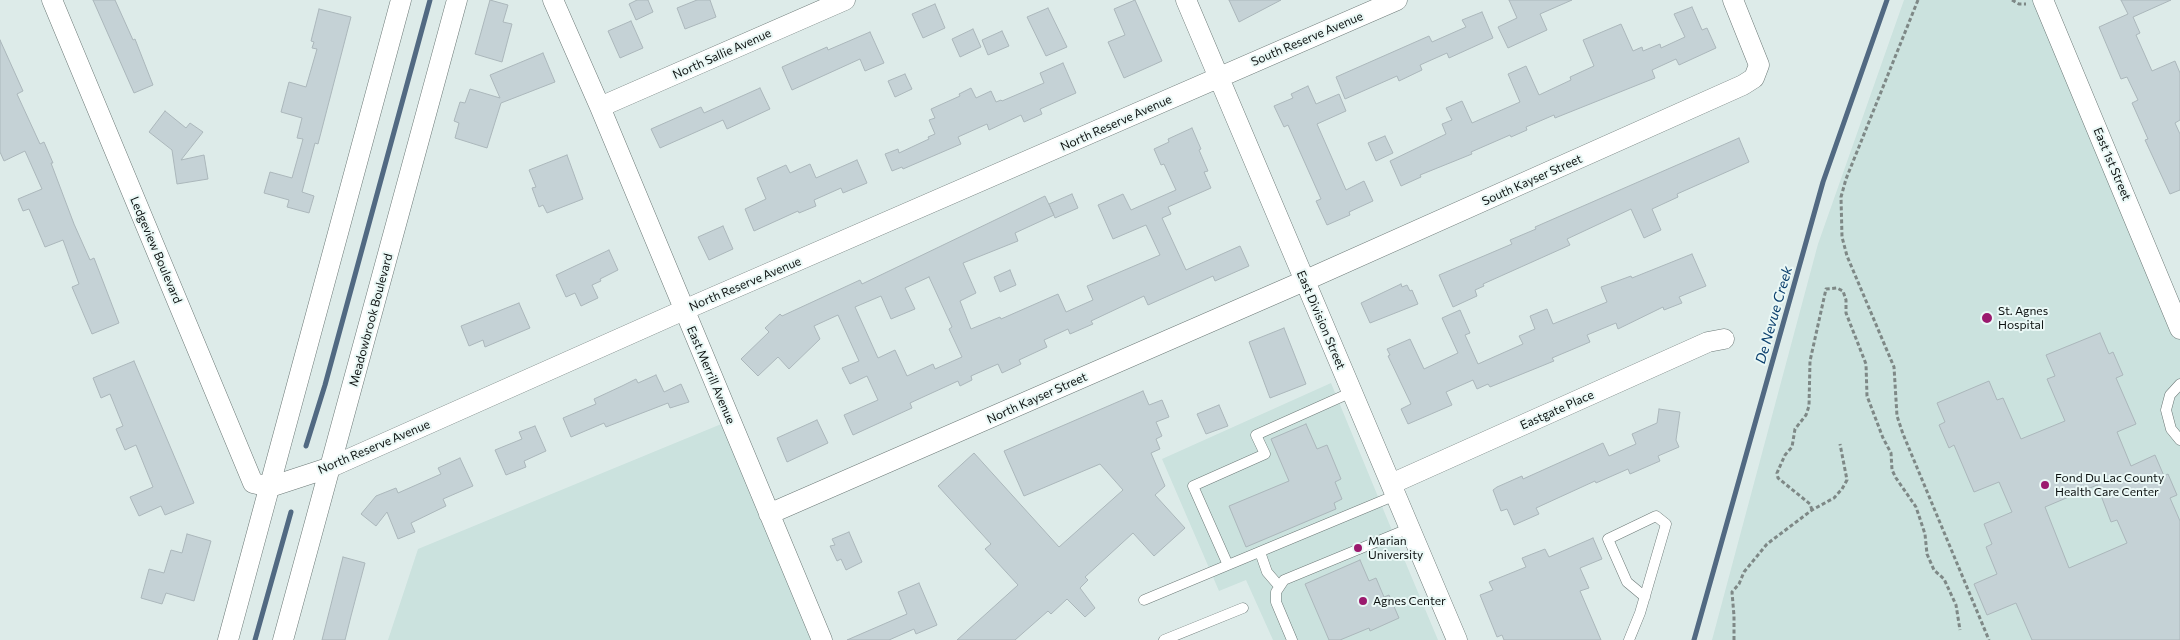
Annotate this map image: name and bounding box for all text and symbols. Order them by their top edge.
street label: South Reserve Avenue [1249,9,1365,69]
street label: North Sallie Avenue [671,26,773,82]
street label: North Reserve Avenue [1058,92,1174,154]
street label: East 1st Street [2090,125,2134,203]
street label: South Kayser Street [1480,151,1584,209]
street label: Ledgeview Boulevard [127,194,185,306]
street label: Meadowbrook Boulevard [346,252,396,388]
street label: North Reserve Avenue [687,254,803,314]
water label: De Nevue Creek [1752,264,1796,366]
street label: East Division Street [1294,268,1348,372]
place label: St. Agnes Hospital [1998,304,2048,332]
marker: St. Agnes Hospital [1980,311,1994,325]
street label: East Merrill Avenue [684,324,738,426]
street label: North Kayser Street [985,369,1089,427]
street label: Eastgate Place [1518,387,1596,433]
street label: North Reserve Avenue [316,417,432,477]
place label: Fond Du Lac County Health Care Center [2055,471,2164,499]
marker: Fond Du Lac County Health Care Center [2039,479,2051,491]
place label: Marian University [1368,534,1423,562]
marker: Marian University [1352,542,1364,554]
place label: Agnes Center [1373,594,1446,608]
marker: Agnes Center [1357,595,1369,607]

